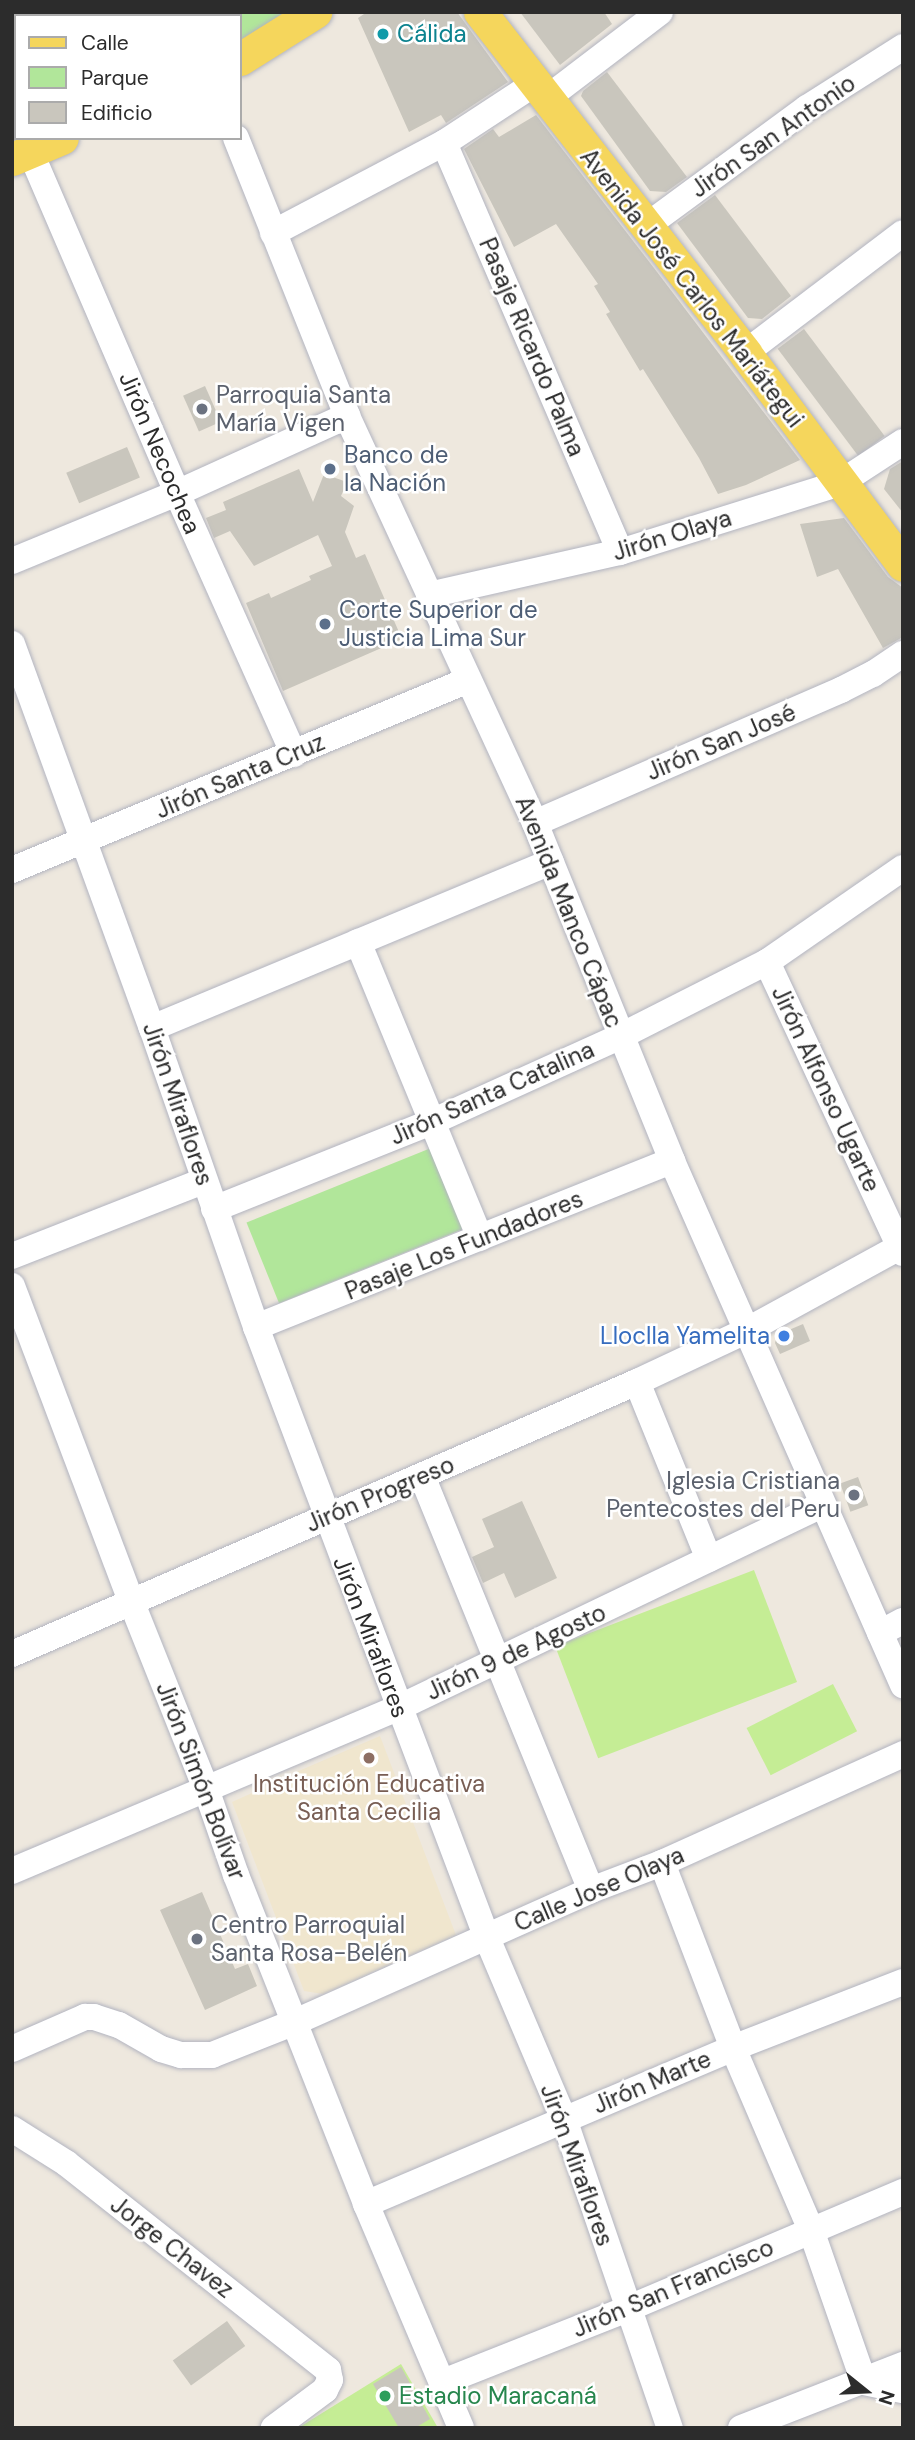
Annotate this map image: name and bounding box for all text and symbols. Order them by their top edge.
legend [14,14,242,140]
place label: Cálida [397,20,466,48]
marker: Cálida [375,26,391,42]
text: Calle [81,29,129,57]
text: Parque [81,64,149,92]
street label: Jirón San Antonio [685,68,861,204]
text: Edificio [81,99,152,127]
street label: Avenida José Carlos Mariátegui [574,143,810,433]
street label: Pasaje Ricardo Palma [473,233,591,461]
street label: Jirón Necochea [113,368,207,538]
place label: Parroquia Santa María Vigen [216,381,391,437]
marker: Parroquia Santa María Vigen [194,401,210,417]
place label: Banco de la Nación [344,441,448,497]
marker: Banco de la Nación [322,461,338,477]
street label: Jirón Olaya [609,503,735,567]
place label: Corte Superior de Justicia Lima Sur [339,596,538,652]
marker: Corte Superior de Justicia Lima Sur [317,616,333,632]
street label: Jirón San José [642,698,800,786]
street label: Jirón Santa Cruz [151,727,329,825]
street label: Avenida Manco Cápac [509,792,629,1032]
street label: Jirón Alfonso Ugarte [766,981,886,1197]
street label: Jirón Miraflores [137,1019,219,1189]
street label: Jirón Santa Catalina [385,1035,599,1151]
street label: Pasaje Los Fundadores [341,1184,587,1306]
place label: Lloclla Yamelita [600,1322,770,1350]
marker: Lloclla Yamelita [776,1328,792,1344]
street label: Jirón Progreso [301,1450,459,1538]
place label: Iglesia Cristiana Pentecostes del Peru [606,1467,840,1523]
marker: Iglesia Cristiana Pentecostes del Peru [846,1487,862,1503]
street label: Jirón Miraflores [327,1552,415,1722]
street label: Jirón 9 de Agosto [422,1598,610,1706]
street label: Jirón Simón Bolívar [150,1678,252,1884]
marker: Institución Educativa Santa Cecilia [361,1750,377,1766]
place label: Institución Educativa Santa Cecilia [253,1770,485,1826]
street label: Calle Jose Olaya [510,1840,688,1938]
place label: Centro Parroquial Santa Rosa-Belén [211,1911,407,1967]
marker: Centro Parroquial Santa Rosa-Belén [189,1931,205,1947]
street label: Jirón Marte [589,2044,715,2120]
street label: Jirón Miraflores [534,2080,620,2250]
street label: Jorge Chavez [105,2190,239,2304]
street label: Jirón San Francisco [568,2233,778,2343]
north arrow [831,2356,901,2426]
place label: Estadio Maracaná [399,2382,597,2410]
text: N [872,2387,900,2408]
marker: Estadio Maracaná [377,2388,393,2404]

